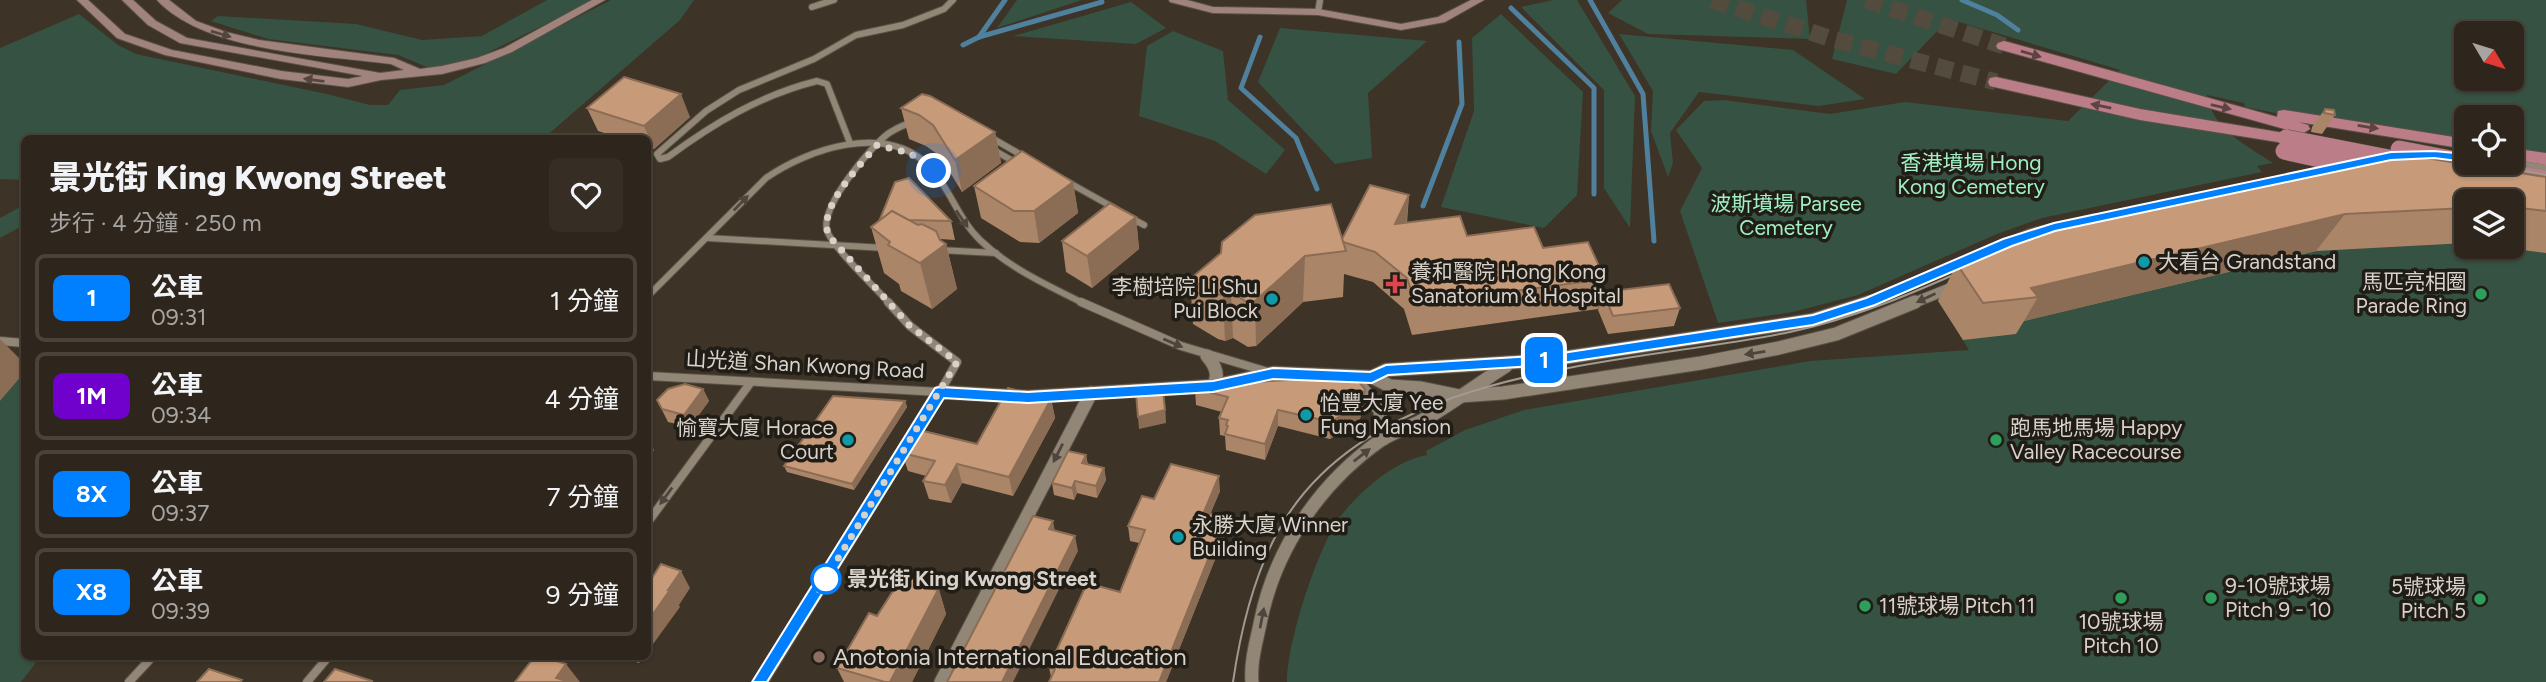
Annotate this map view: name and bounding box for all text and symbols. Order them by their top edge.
north arrow [2454,21,2524,91]
map controls [2454,21,2524,259]
one-way arrow [211,29,232,39]
one-way arrow [2020,49,2042,60]
one-way arrow [303,74,325,85]
one-way arrow [2090,100,2112,111]
one-way arrow [2210,101,2232,112]
button: locate [2454,105,2524,175]
one-way arrow [2357,122,2379,133]
park label: 香港墳場 Hong Kong Cemetery [1897,150,2045,199]
your location [916,153,951,188]
text: 景光街 King Kwong Street [49,158,447,197]
button: heart [549,158,623,232]
button: layers [2454,189,2524,259]
park label: 波斯墳場 Parsee Cemetery [1710,191,1862,240]
one-way arrow [732,195,749,212]
text: 步行 · 4 分鐘 · 250 m [49,209,261,237]
one-way arrow [955,210,969,228]
place label: 大看台 Grandstand [2158,249,2336,274]
marker: 大看台 Grandstand [2136,254,2152,270]
place label: 養和醫院 Hong Kong Sanatorium & Hospital [1411,259,1621,308]
place label: 馬匹亮相圈 Parade Ring [2356,269,2467,318]
text: 公車 [151,271,203,303]
place label: 李樹培院 Li Shu Pui Block [1112,274,1259,323]
marker: 養和醫院 Hong Kong Sanatorium & Hospital [1385,274,1405,294]
text: 1 [86,283,97,312]
text: 1 分鐘 [550,285,619,317]
marker: 馬匹亮相圈 Parade Ring [2473,286,2489,302]
marker: 李樹培院 Li Shu Pui Block [1264,291,1280,307]
one-way arrow [1916,292,1936,304]
text: 09:31 [151,303,207,331]
line badge: 1 [1521,337,1567,383]
one-way arrow [1163,338,1184,349]
text: 1 [1539,345,1549,374]
street label: 山光道 Shan Kwong Road [685,346,925,383]
one-way arrow [1744,348,1766,359]
text: 公車 [151,369,203,401]
text: 1M [76,381,107,410]
text: 4 分鐘 [544,383,619,415]
place label: 怡豐大廈 Yee Fung Mansion [1320,390,1451,439]
text: 09:34 [151,401,211,429]
marker: 怡豐大廈 Yee Fung Mansion [1298,407,1314,423]
place label: 愉寶大廈 Horace Court [676,415,834,464]
place label: 跑馬地馬場 Happy Valley Racecourse [2010,415,2182,464]
marker: 愉寶大廈 Horace Court [840,432,856,448]
marker: 跑馬地馬場 Happy Valley Racecourse [1988,432,2004,448]
one-way arrow [1053,443,1064,463]
one-way arrow [1353,447,1371,462]
text: 公車 [151,467,203,499]
text: 8X [76,479,107,508]
text: 7 分鐘 [547,481,619,513]
one-way arrow [660,487,674,505]
text: 09:37 [151,499,209,527]
place label: 永勝大廈 Winner Building [1192,512,1348,561]
marker: 永勝大廈 Winner Building [1170,529,1186,545]
marker: 景光街 King Kwong Street [811,564,841,594]
text: 公車 [151,565,203,597]
place label: 景光街 King Kwong Street [847,566,1097,591]
place label: 9-10號球場 Pitch 9 - 10 [2225,573,2331,622]
place label: 5號球場 Pitch 5 [2391,574,2466,623]
text: X8 [76,577,107,606]
text: 9 分鐘 [546,579,619,611]
marker: 10號球場 Pitch 10 [2113,590,2129,606]
marker: 9-10號球場 Pitch 9 - 10 [2203,590,2219,606]
marker: 5號球場 Pitch 5 [2472,591,2488,607]
place label: 11號球場 Pitch 11 [1879,593,2035,618]
text: 09:39 [151,597,210,625]
marker: 11號球場 Pitch 11 [1857,598,1873,614]
one-way arrow [1256,606,1267,628]
place label: 10號球場 Pitch 10 [2078,609,2164,658]
place label: Anotonia International Education [833,642,1187,671]
marker: Anotonia International Education [811,649,827,665]

